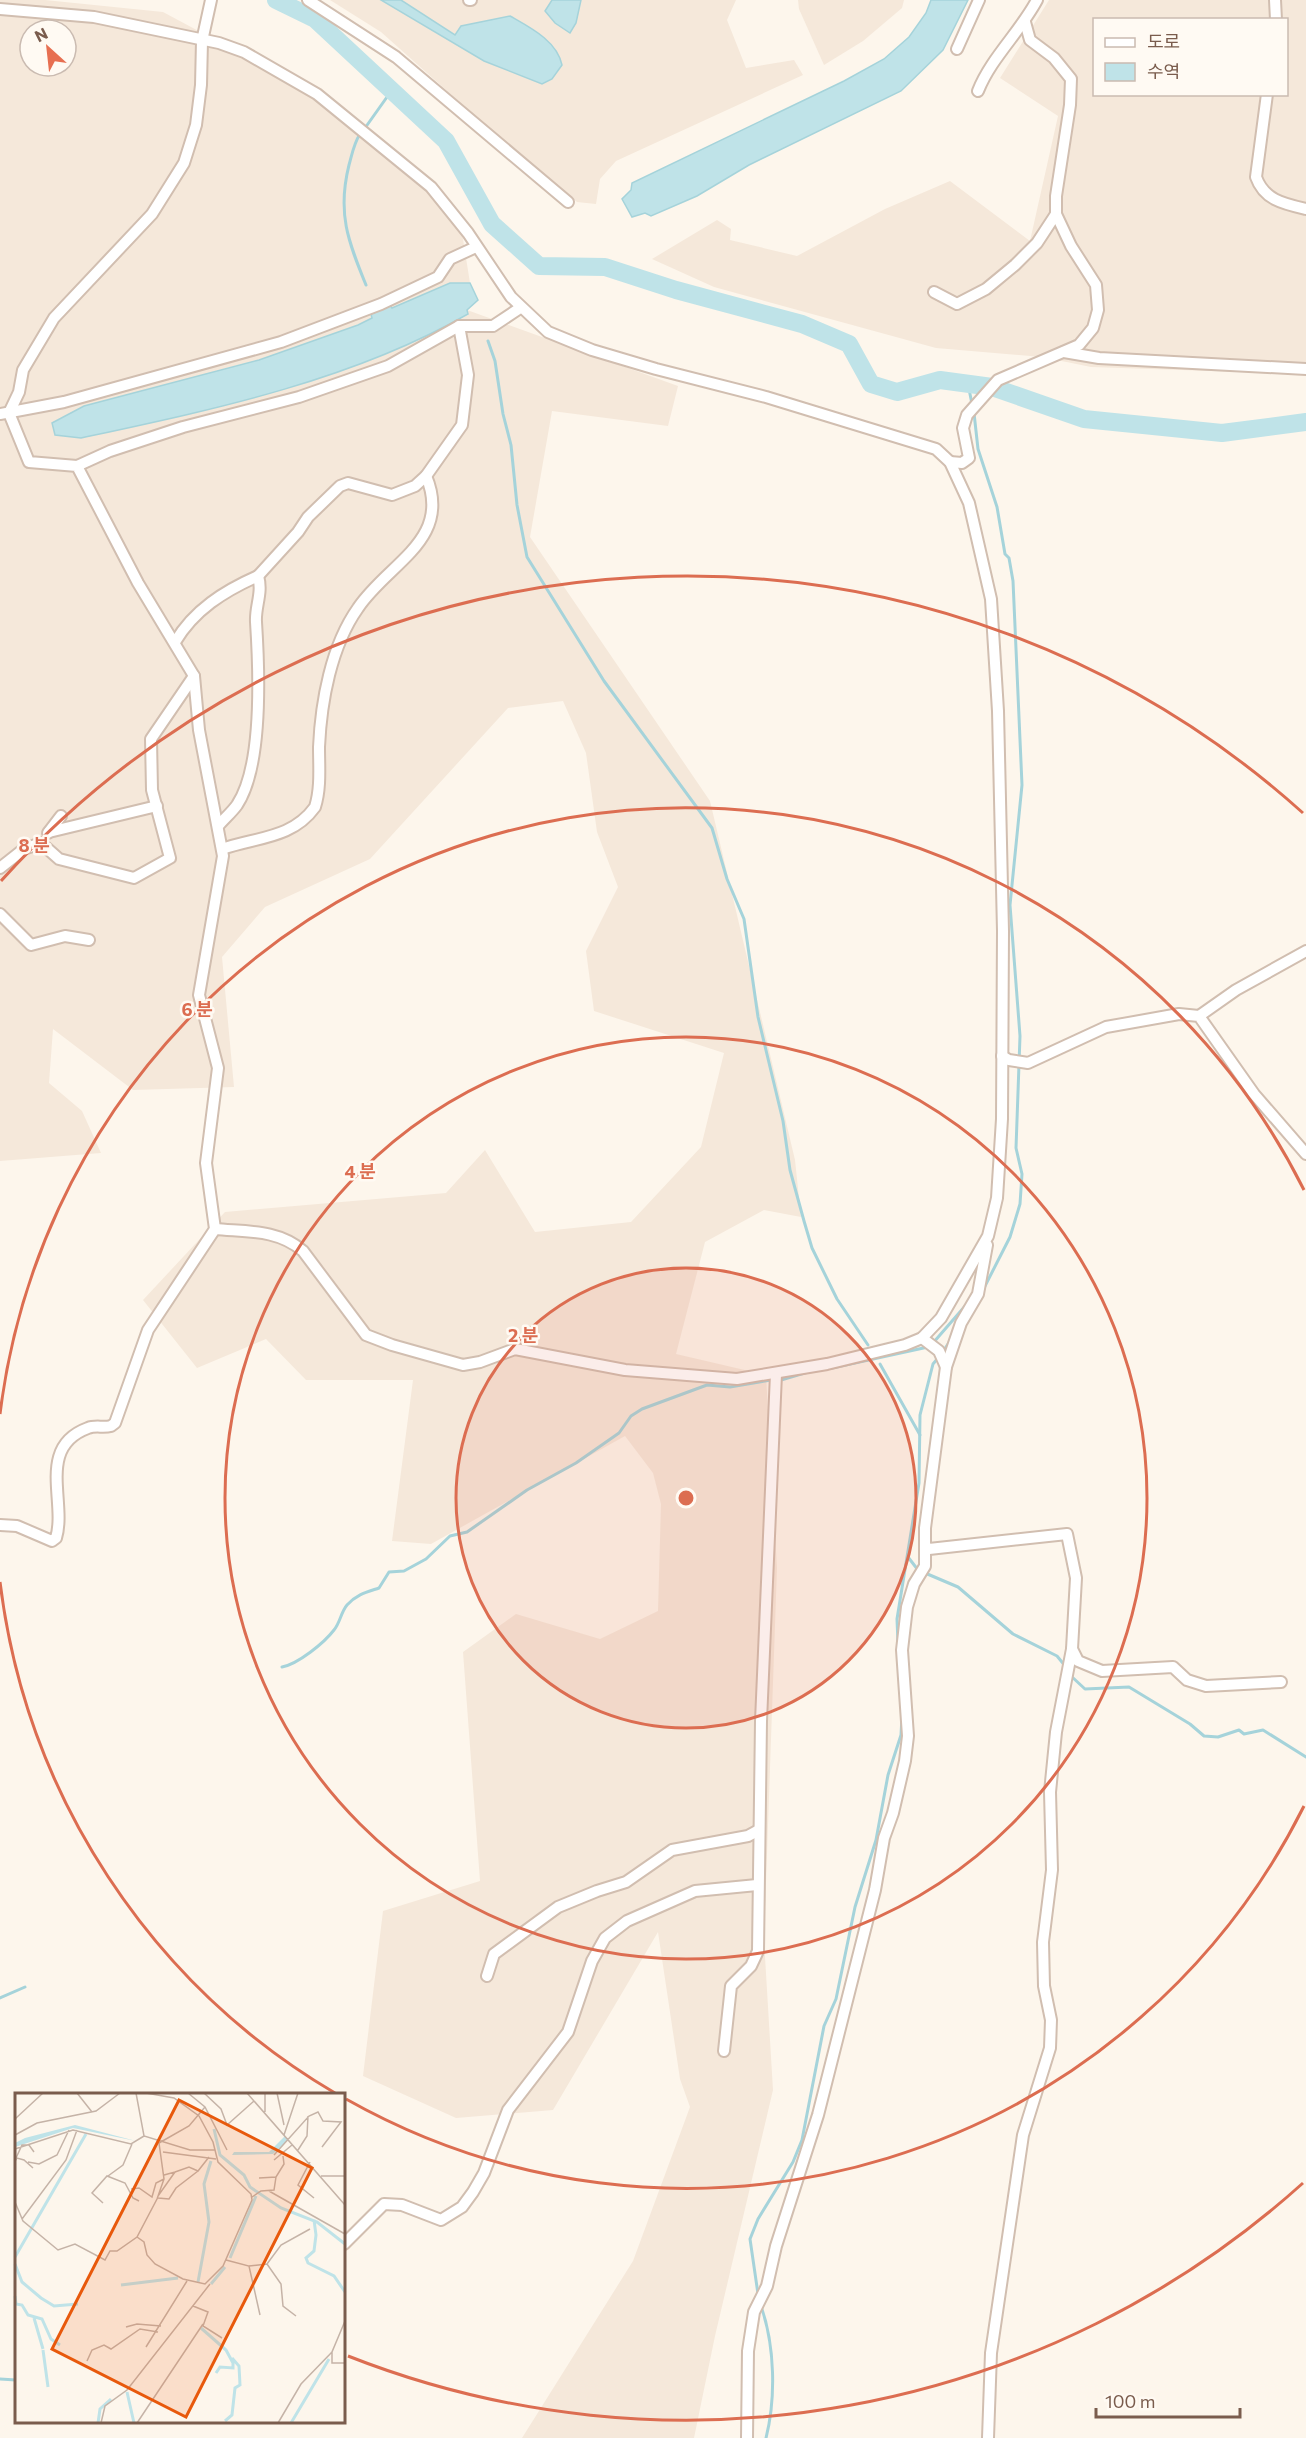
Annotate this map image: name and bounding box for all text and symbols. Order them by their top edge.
north arrow [18,18,78,78]
legend [1093,18,1288,96]
text: N [31,23,51,45]
text: 도로 [1147,30,1180,52]
text: 수역 [1147,60,1180,82]
text: 8 분 [18,834,50,856]
text: 6 분 [181,998,213,1020]
text: 4 분 [344,1160,376,1182]
text: 2 분 [508,1324,539,1346]
centre of rings [676,1488,696,1508]
inset map [15,2093,345,2423]
scale bar [1096,2381,1240,2419]
text: 100 m [1105,2390,1155,2412]

